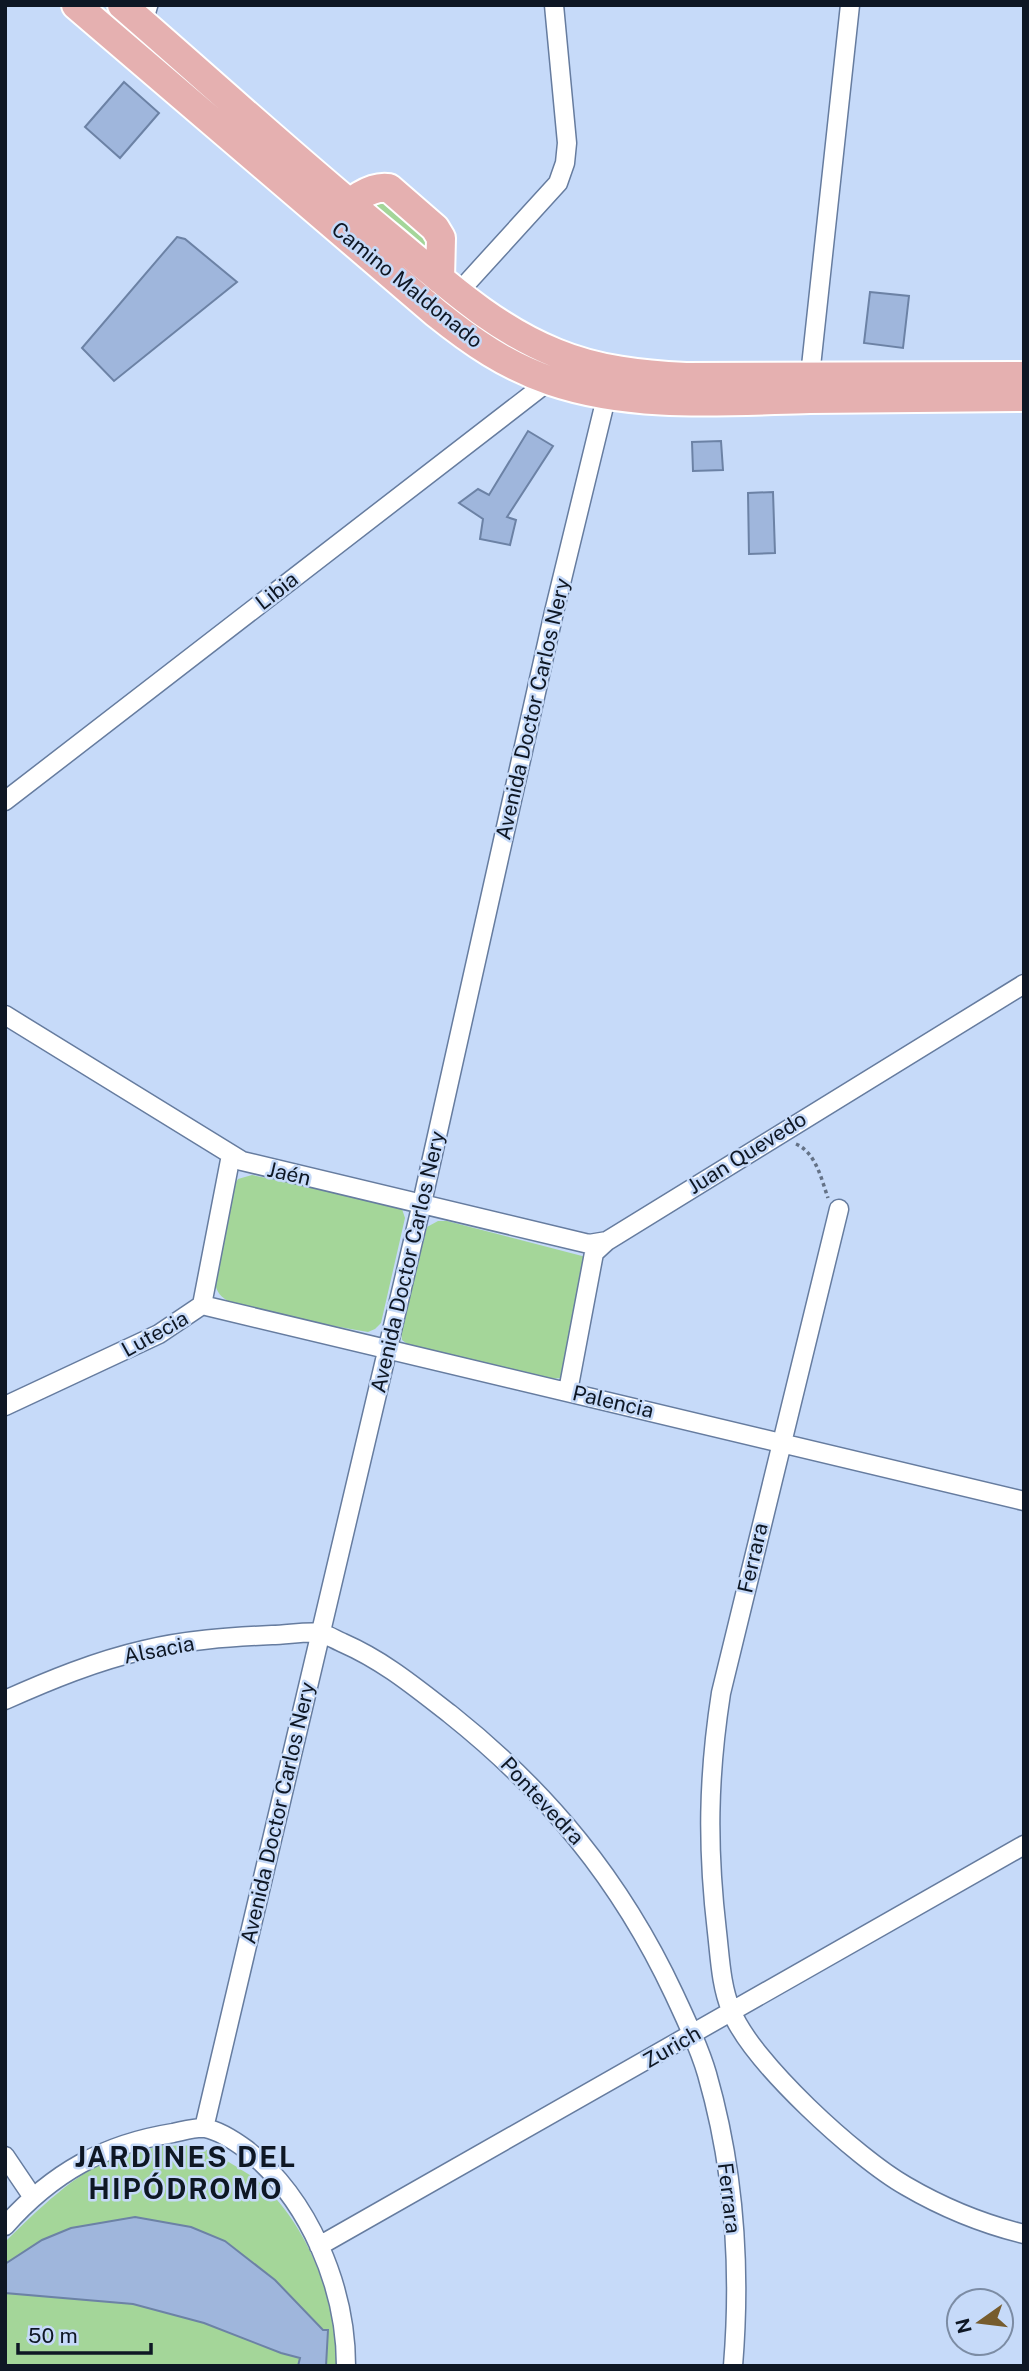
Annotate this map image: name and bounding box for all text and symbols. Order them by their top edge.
street label: Camino Maldonado [327,216,488,353]
street label: Libia [251,566,303,615]
street label: Avenida Doctor Carlos Nery [490,576,575,842]
street label: Juan Quevedo [683,1106,811,1199]
street label: Avenida Doctor Carlos Nery [365,1129,450,1395]
street label: Jaén [265,1156,313,1191]
street label: Lutecia [117,1305,192,1362]
street label: Palencia [570,1380,656,1423]
street label: Ferrara [732,1520,773,1595]
street label: Alsacia [122,1630,196,1669]
street label: Avenida Doctor Carlos Nery [235,1680,320,1946]
street label: Pontevedra [495,1752,589,1850]
street label: Zurich [638,2020,705,2073]
district label: JARDINES DEL HIPÓDROMO [75,2140,297,2205]
street label: Ferrara [713,2161,746,2235]
north arrow [945,2287,1015,2357]
scale bar [18,2312,150,2356]
text: N [951,2316,976,2336]
text: 50 m [28,2323,78,2348]

